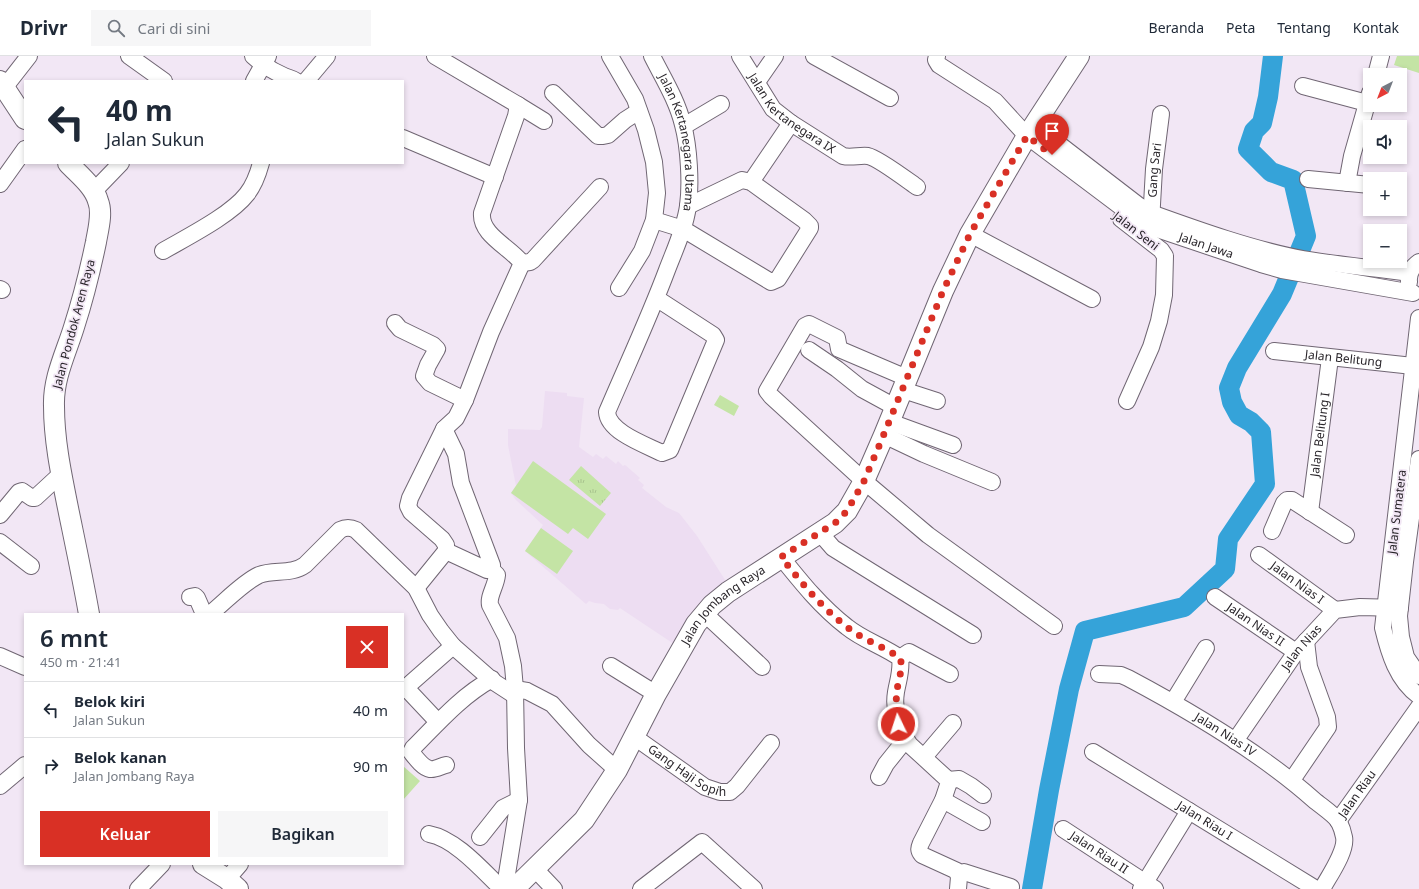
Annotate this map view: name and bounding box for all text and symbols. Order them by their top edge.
search box [91,10,371,46]
text: Drivr [20,15,67,41]
icon: search [105,17,127,39]
text: Cari di sini [137,18,211,38]
text: Beranda [1149,18,1204,37]
text: Peta [1226,18,1255,37]
text: Tentang [1277,18,1331,37]
text: Kontak [1353,18,1399,37]
north arrow [1363,68,1407,112]
map controls [1363,68,1407,268]
street label: Jalan Kertanegara IX [744,69,839,157]
street label: Jalan Kertanegara Utama [654,70,698,213]
text: 40 m [106,91,173,129]
icon: left [40,96,92,148]
pin [1035,114,1069,155]
icon: arrive [1041,120,1063,142]
button: sound [1363,120,1407,164]
text: Jalan Sukun [106,127,204,151]
street label: Gang Sari [1143,142,1165,198]
button: + [1363,172,1407,216]
street label: Jalan Seni [1109,207,1163,254]
button: − [1363,224,1407,268]
street label: Jalan Jawa [1176,228,1236,262]
street label: Jalan Pondok Aren Raya [48,257,99,391]
street label: Jalan Belitung [1303,345,1383,371]
street label: Jalan Belitung I [1306,391,1333,479]
street label: Jalan Sumatera [1383,469,1410,556]
street label: Jalan Nias I [1266,556,1328,607]
street label: Jalan Jombang Raya [676,561,768,649]
street label: Jalan Nias II [1223,598,1288,650]
street label: Jalan Nias [1276,620,1326,674]
text: 6 mnt [40,621,108,654]
button: close [346,626,388,668]
text: 450 m · 21:41 [40,653,121,671]
text: Belok kiri [74,691,145,711]
icon: left [40,699,62,721]
text: 40 m [353,700,388,720]
position arrow [877,703,919,745]
street label: Jalan Nias IV [1191,708,1260,760]
text: Jalan Sukun [74,711,145,729]
street label: Gang Haji Sopih [645,740,726,800]
text: Belok kanan [74,747,167,767]
icon: right [40,755,62,777]
text: 90 m [353,756,388,776]
street label: Jalan Riau [1333,766,1380,822]
text: Jalan Jombang Raya [74,767,194,785]
street label: Jalan Riau I [1173,796,1236,844]
button: Keluar [40,811,210,857]
button: Bagikan [218,811,388,857]
street label: Jalan Riau II [1066,826,1132,877]

